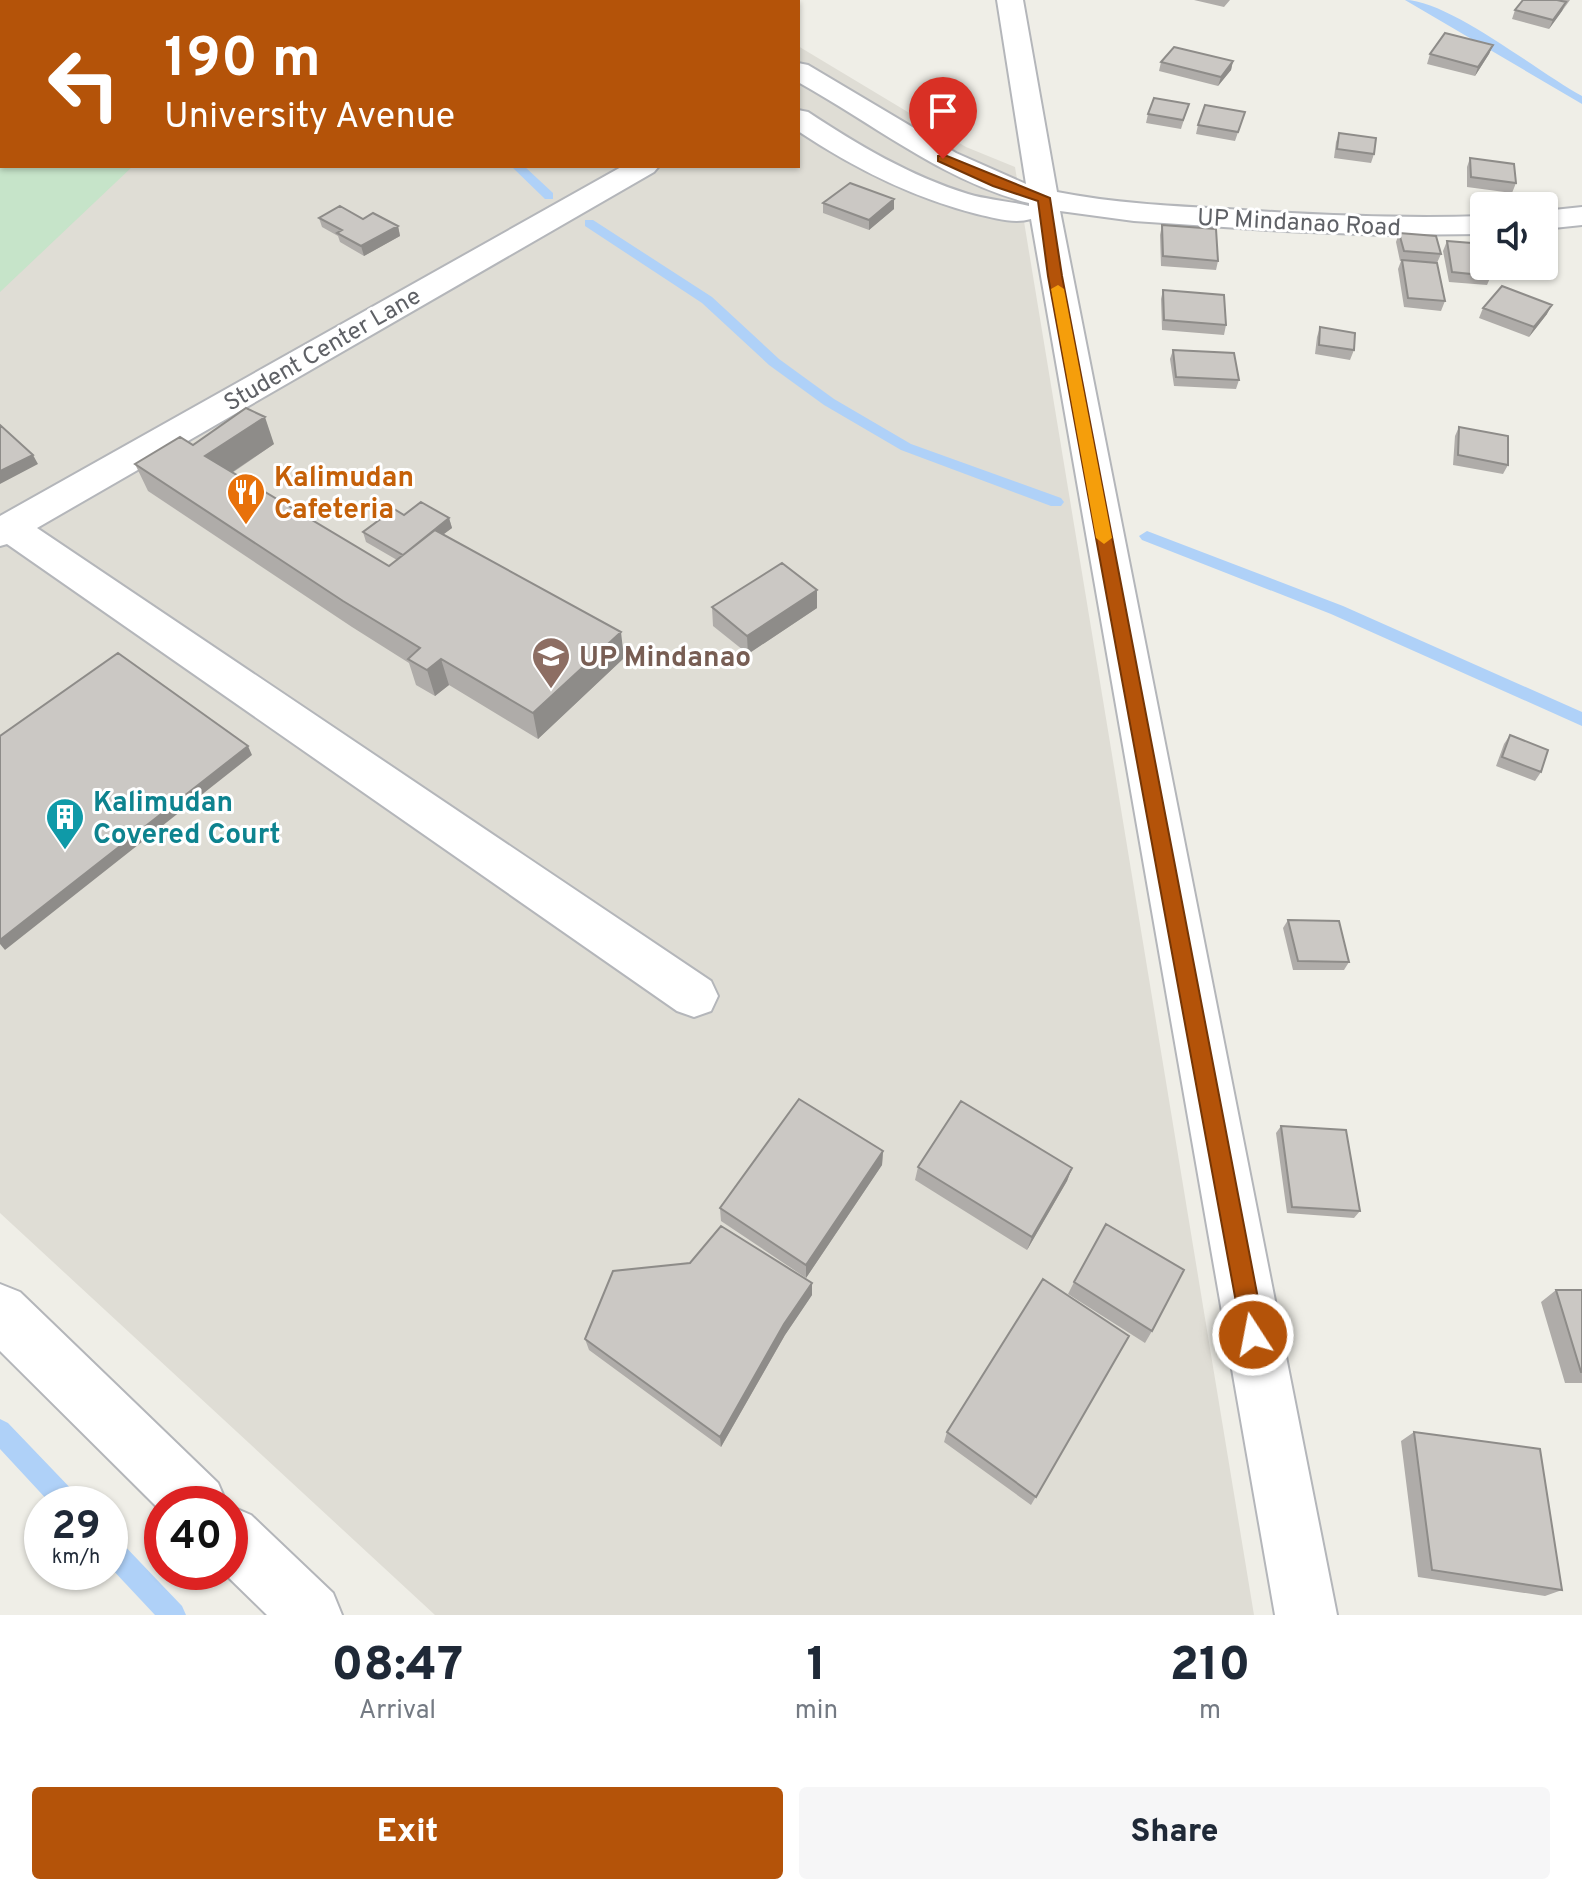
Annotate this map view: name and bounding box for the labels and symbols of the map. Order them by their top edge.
pin [909,77,977,159]
street label: UP Mindanao Road [1196,204,1402,244]
street label: Student Center Lane [219,282,427,419]
place label: Kalimudan Cafeteria [274,461,414,529]
restaurant icon: Kalimudan Cafeteria [225,471,267,526]
school or university icon: UP Mindanao [530,635,572,690]
place label: UP Mindanao [579,641,751,677]
place label: Kalimudan Covered Court [93,786,280,854]
building icon: Kalimudan Covered Court [44,796,86,851]
position arrow [1211,1293,1295,1377]
speed limit sign: 40 [144,1486,248,1590]

